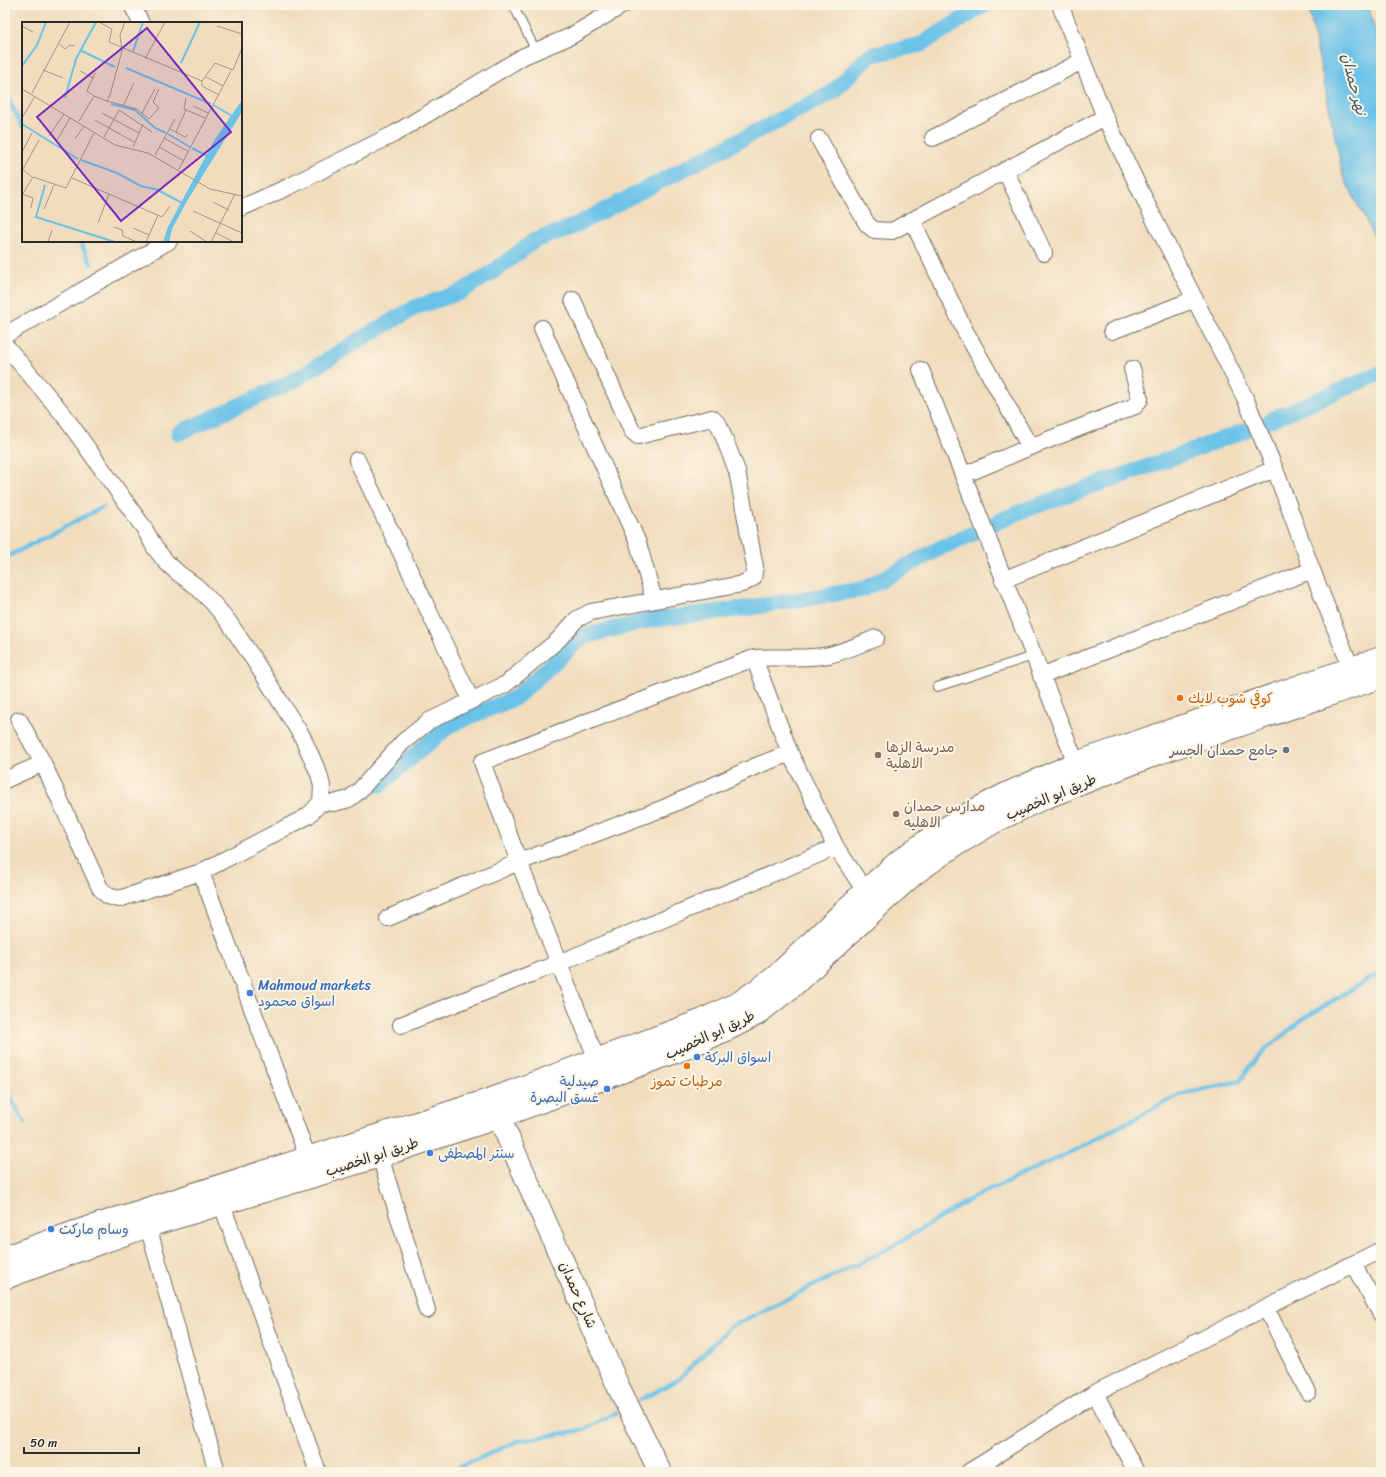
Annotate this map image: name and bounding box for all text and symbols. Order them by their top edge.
inset map [22,22,242,242]
water label: نهر حمدان [1334,50,1375,119]
place label: كوفي شوب لايك [1188,686,1273,711]
marker: كوفي شوب لايك [1175,693,1185,703]
place label: مدرسة الزها الاهلية [886,735,955,776]
place label: جامع حمدان الجسر [1169,738,1278,763]
marker: جامع حمدان الجسر [1281,745,1291,755]
marker: مدرسة الزها الاهلية [873,750,883,760]
street label: طريق ابو الخصيب [1002,767,1100,827]
place label: مدارس حمدان الاهليه [904,794,985,835]
marker: مدارس حمدان الاهليه [891,809,901,819]
place label: Mahmoud markets اسواق محمود [258,973,371,1014]
marker: Mahmoud markets اسواق محمود [245,988,255,998]
street label: طريق ابو الخصيب [661,1003,759,1067]
place label: اسواق البركة [705,1045,771,1070]
marker: اسواق البركة [692,1052,702,1062]
marker: مرطبات تموز [682,1061,692,1071]
place label: صيدلية غسق البصرة [530,1069,599,1110]
place label: مرطبات تموز [650,1069,723,1094]
marker: صيدلية غسق البصرة [602,1084,612,1094]
street label: طريق ابو الخصيب [322,1130,422,1184]
place label: سنتر المصطفى [438,1141,515,1166]
marker: سنتر المصطفى [425,1148,435,1158]
place label: وسام ماركت [59,1217,129,1242]
marker: وسام ماركت [46,1224,56,1234]
street label: شارع حمدان [552,1257,604,1333]
scale bar [24,1429,139,1455]
text: 50 m [30,1432,57,1454]

